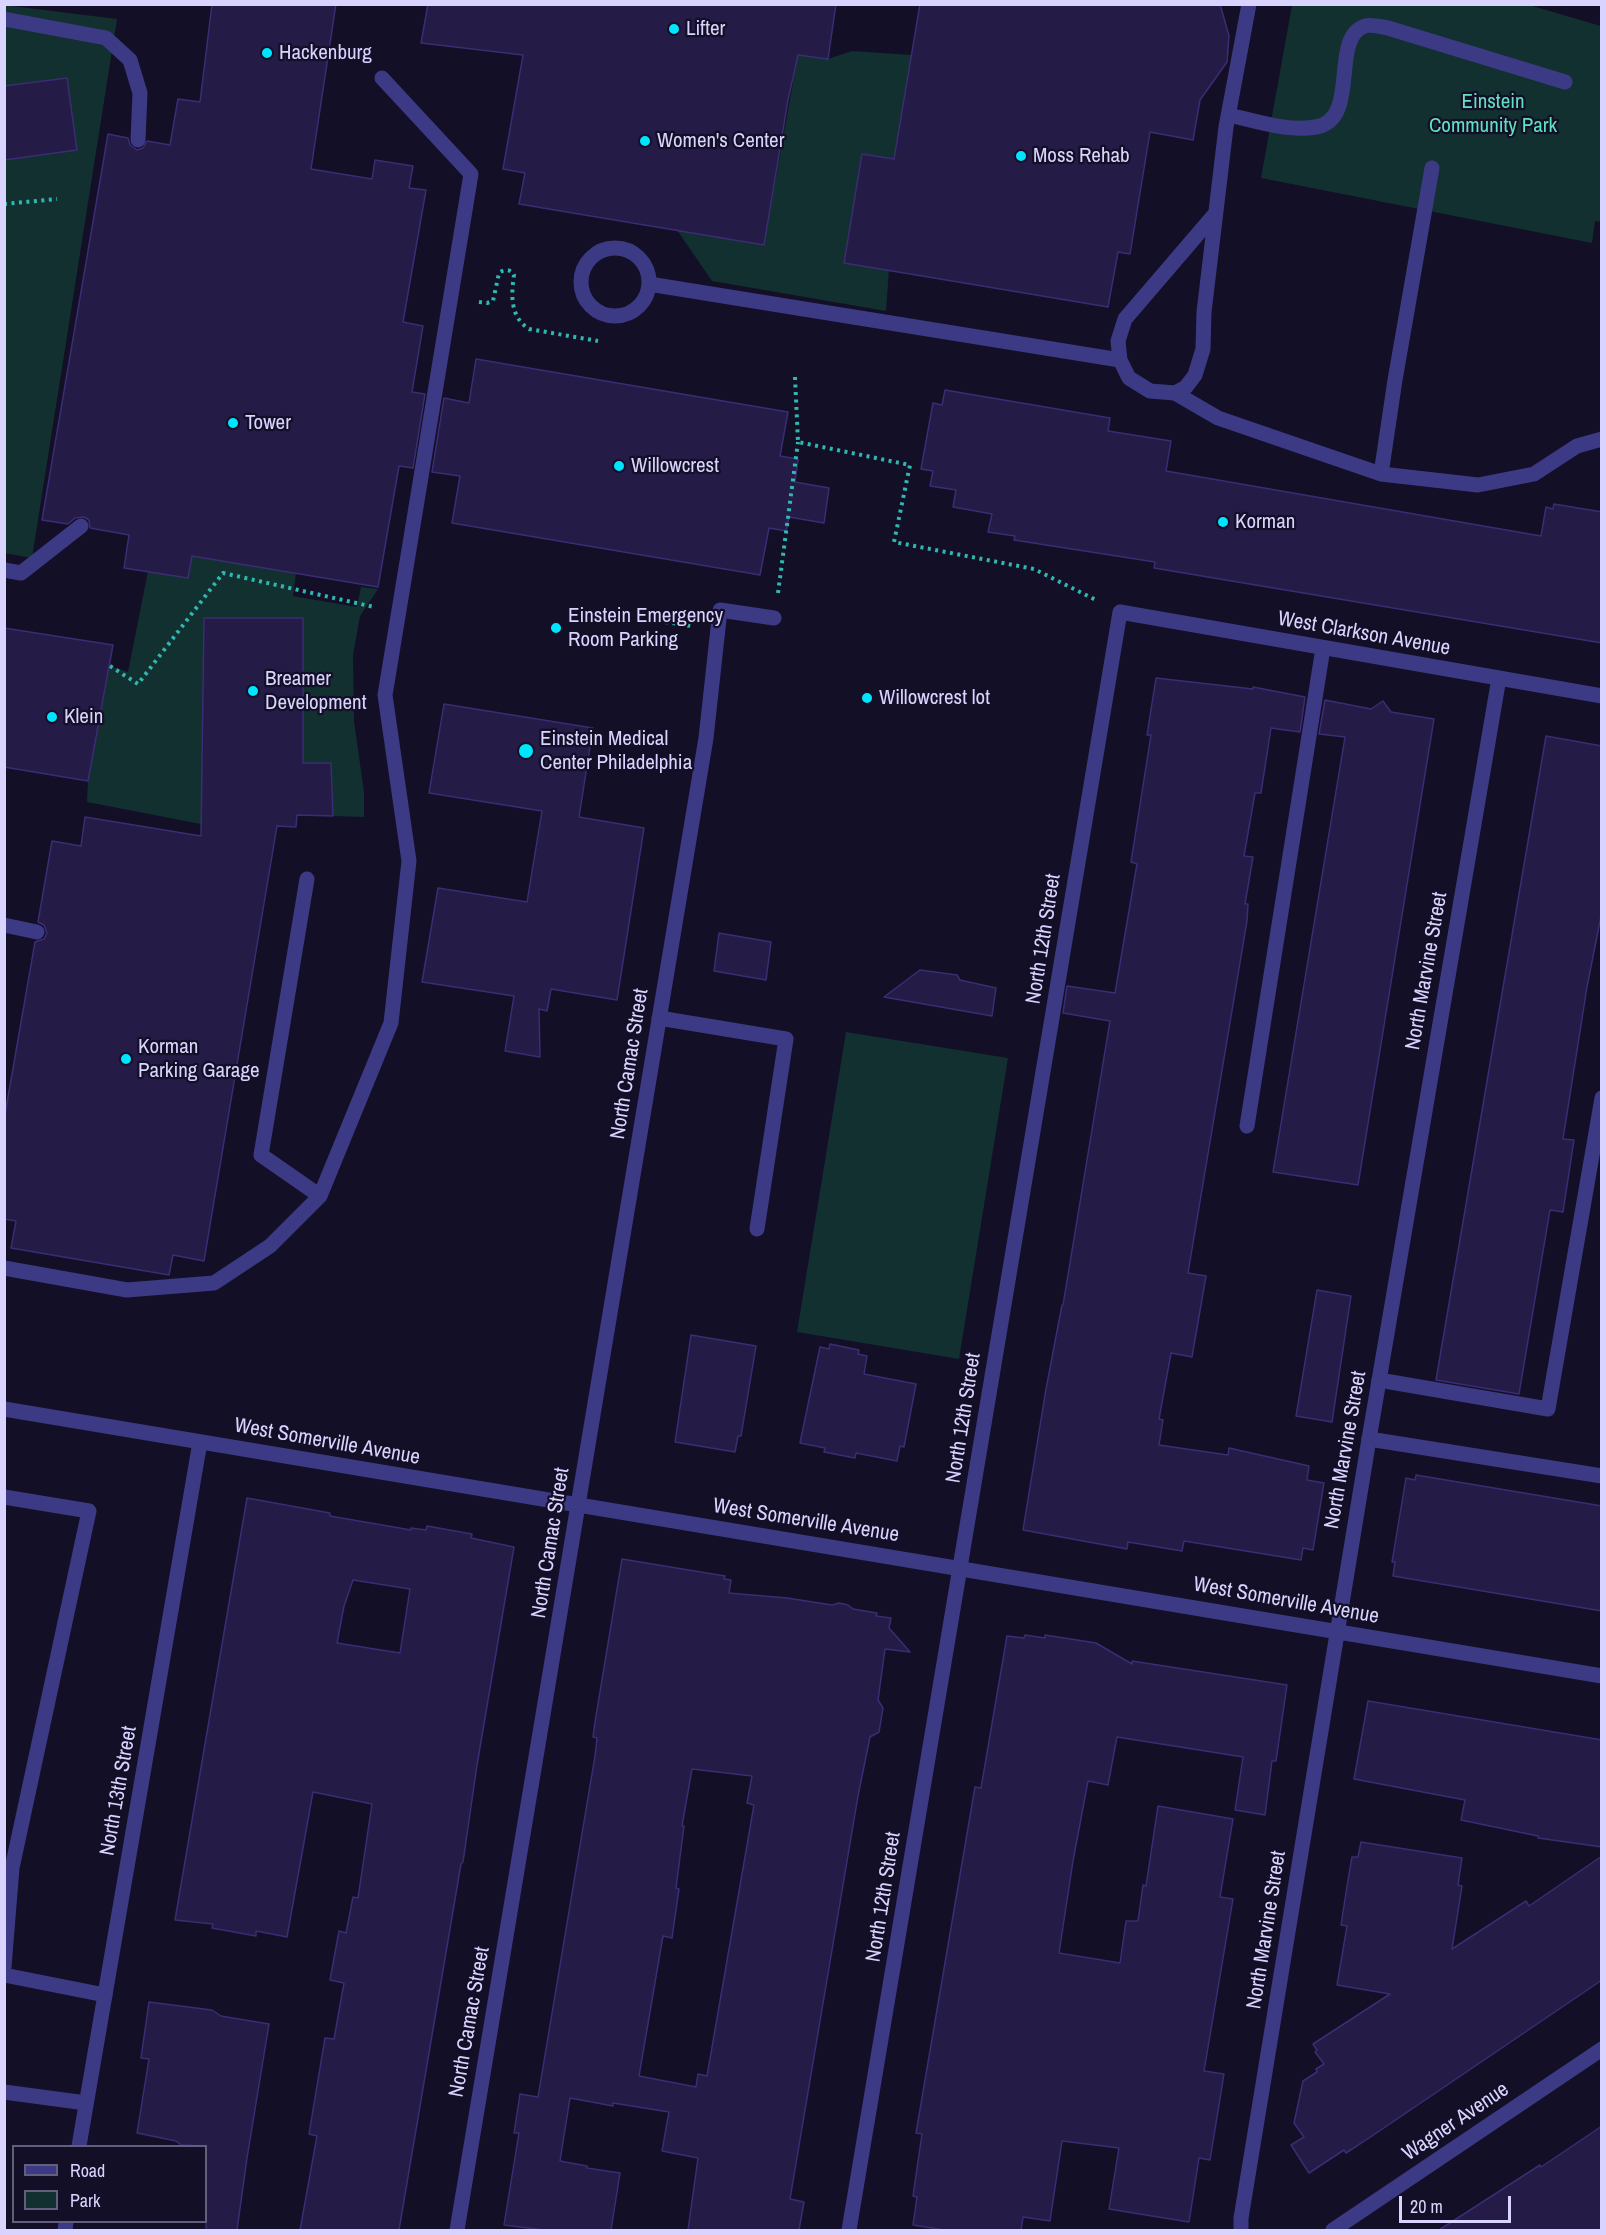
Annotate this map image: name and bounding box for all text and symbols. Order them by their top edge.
place label: Lifter [686,16,725,42]
marker: Lifter [667,22,681,36]
place label: Hackenburg [279,40,372,66]
marker: Hackenburg [260,46,274,60]
park label: Einstein Community Park [1429,89,1557,139]
place label: Women's Center [657,128,784,154]
marker: Women's Center [638,134,652,148]
place label: Moss Rehab [1033,143,1130,169]
marker: Moss Rehab [1014,149,1028,163]
place label: Tower [245,410,291,436]
marker: Tower [226,416,240,430]
place label: Willowcrest [631,453,719,479]
marker: Willowcrest [612,459,626,473]
place label: Korman [1235,509,1295,535]
marker: Korman [1216,515,1230,529]
place label: Einstein Emergency Room Parking [568,603,723,653]
street label: West Clarkson Avenue [1276,606,1452,662]
marker: Einstein Emergency Room Parking [549,621,563,635]
place label: Breamer Development [265,666,366,716]
marker: Breamer Development [246,684,260,698]
place label: Willowcrest lot [879,685,990,711]
marker: Willowcrest lot [860,691,874,705]
place label: Klein [64,704,103,730]
marker: Klein [45,710,59,724]
place label: Einstein Medical Center Philadelphia [540,726,692,776]
marker: Einstein Medical Center Philadelphia [517,742,535,760]
street label: North 12th Street [1021,872,1067,1006]
street label: North Marvine Street [1401,890,1453,1052]
street label: North Camac Street [606,987,654,1141]
place label: Korman Parking Garage [138,1034,260,1084]
marker: Korman Parking Garage [119,1052,133,1066]
street label: North 12th Street [941,1351,987,1485]
street label: North Marvine Street [1320,1369,1372,1531]
street label: West Somerville Avenue [232,1413,422,1471]
street label: North Camac Street [527,1466,575,1620]
street label: West Somerville Avenue [711,1494,901,1548]
street label: West Somerville Avenue [1191,1572,1381,1630]
street label: North 13th Street [95,1724,143,1858]
street label: North 12th Street [861,1830,907,1964]
street label: North Marvine Street [1242,1849,1292,2011]
street label: North Camac Street [444,1945,496,2099]
street label: Wagner Avenue [1398,2077,1514,2167]
legend [12,2145,207,2223]
text: Road [70,2158,105,2183]
scale bar [1402,2184,1514,2222]
text: Park [70,2188,100,2213]
text: 20 m [1410,2194,1443,2219]

